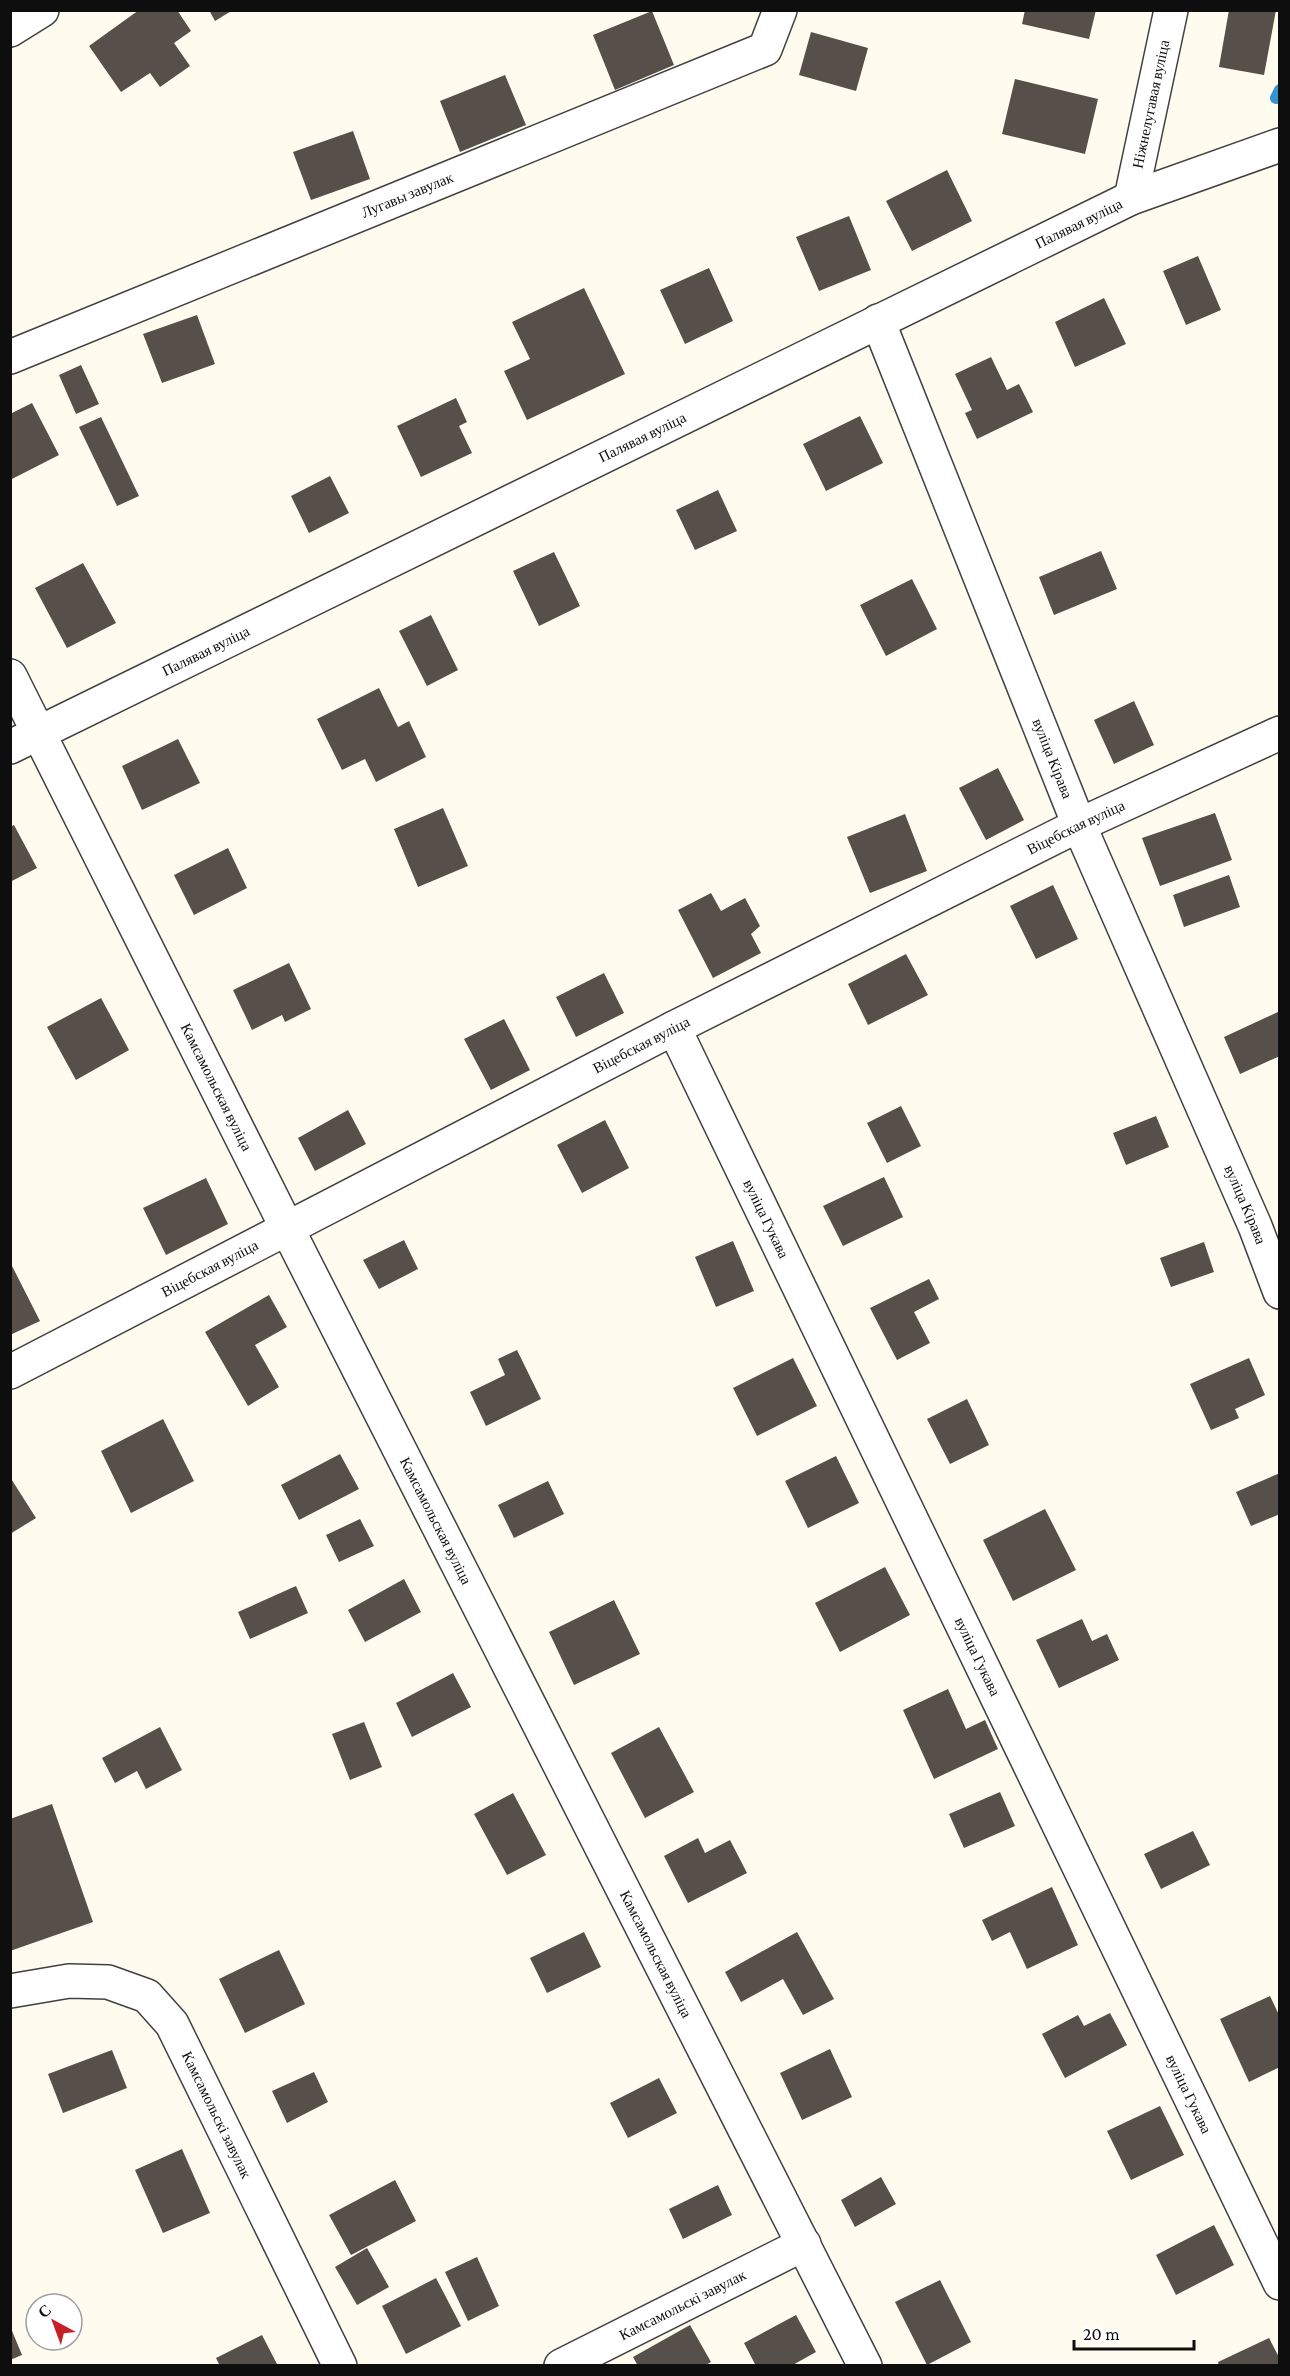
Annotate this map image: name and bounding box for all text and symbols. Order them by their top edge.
street label: Ніжнелугавая вуліца [1130,38,1173,170]
street label: Лугавы завулак [359,169,456,221]
street label: Палявая вуліца [1032,195,1125,252]
street label: Палявая вуліца [596,409,689,465]
street label: Палявая вуліца [160,623,252,679]
street label: вуліца Кірава [1029,716,1076,801]
street label: Віцебская вуліца [1024,797,1128,858]
street label: Віцебская вуліца [590,1013,693,1077]
street label: Камсамольская вуліца [178,1021,255,1154]
street label: вуліца Кірава [1221,1163,1269,1247]
street label: вуліца Гукава [740,1177,792,1261]
street label: Віцебская вуліца [159,1237,261,1300]
street label: Камсамольская вуліца [397,1455,475,1587]
street label: вуліца Гукава [952,1615,1003,1699]
street label: Камсамольская вуліца [617,1888,695,2021]
street label: Камсамольскі завулак [179,2049,255,2181]
street label: вуліца Гукава [1163,2052,1215,2136]
street label: Камсамольскі завулак [617,2266,749,2343]
north arrow [24,2292,84,2352]
text: С [35,2301,54,2321]
scale bar [1074,2313,1194,2351]
text: 20 m [1083,2324,1120,2344]

